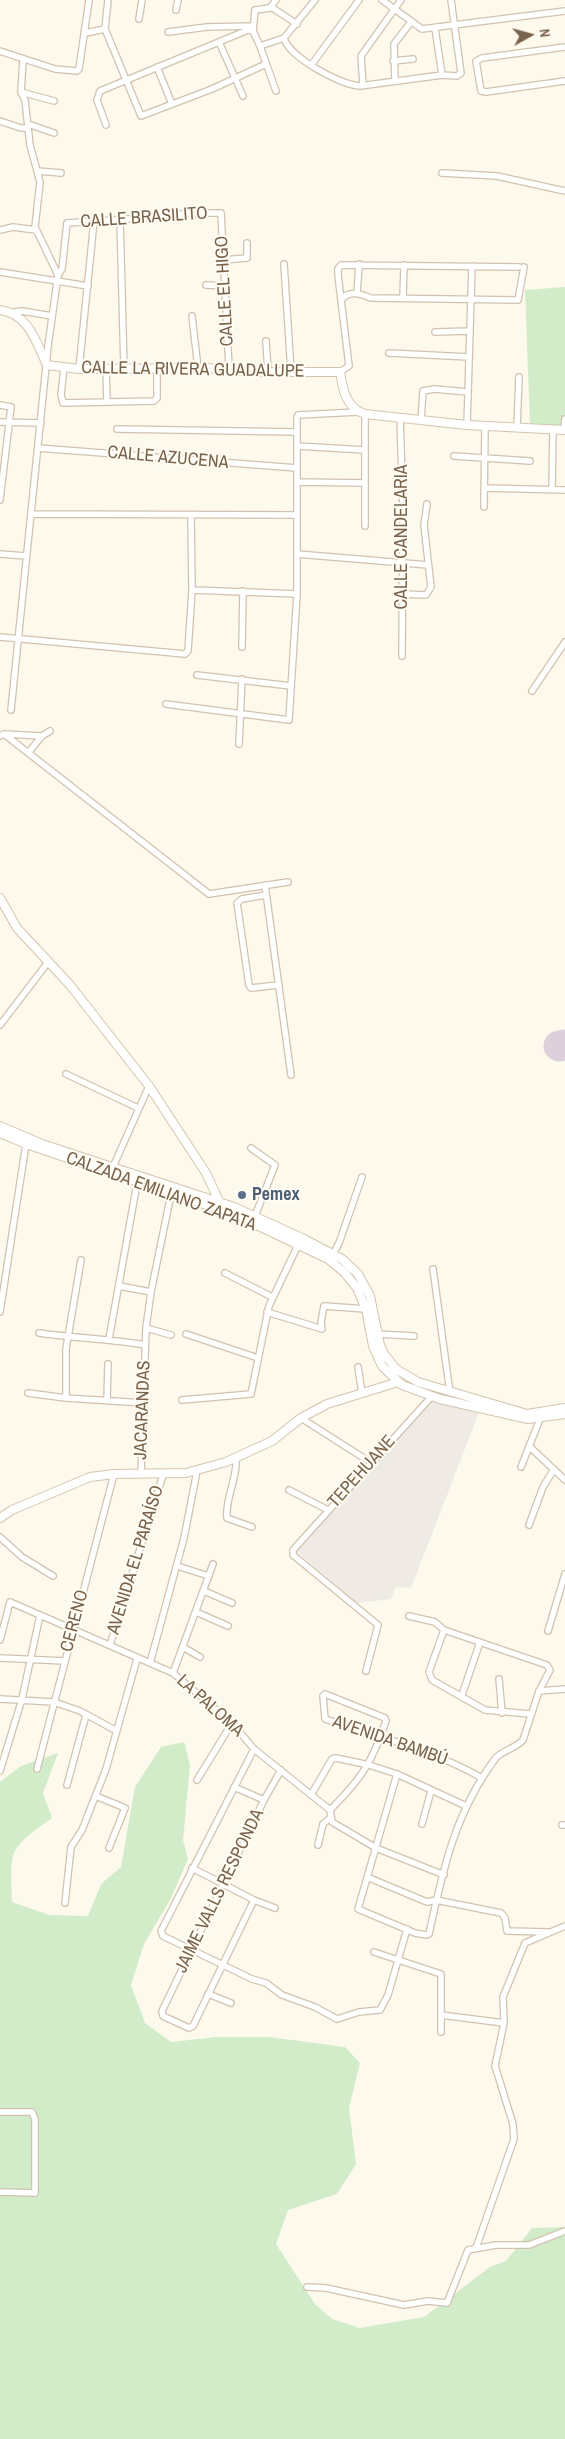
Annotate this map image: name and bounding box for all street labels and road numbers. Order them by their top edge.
street label: CALLE BRASILITO [80,203,208,233]
street label: CALLE EL HIGO [211,235,239,347]
street label: CALLE LA RIVERA GUADALUPE [81,357,305,383]
street label: CALLE AZUCENA [107,442,229,474]
street label: CALLE CANDELARIA [391,464,413,610]
street label: CALZADA EMILIANO ZAPATA [63,1147,259,1237]
street label: JACARANDAS [130,1360,156,1460]
street label: TEPEHUANE [324,1431,400,1513]
street label: AVENIDA EL PARAÍSO [103,1483,169,1637]
street label: CERENO [56,1588,94,1654]
street label: LA PALOMA [172,1670,248,1742]
street label: AVENIDA BAMBÚ [330,1711,450,1771]
street label: JAIME VALLS RESPONDA [171,1806,269,1976]

